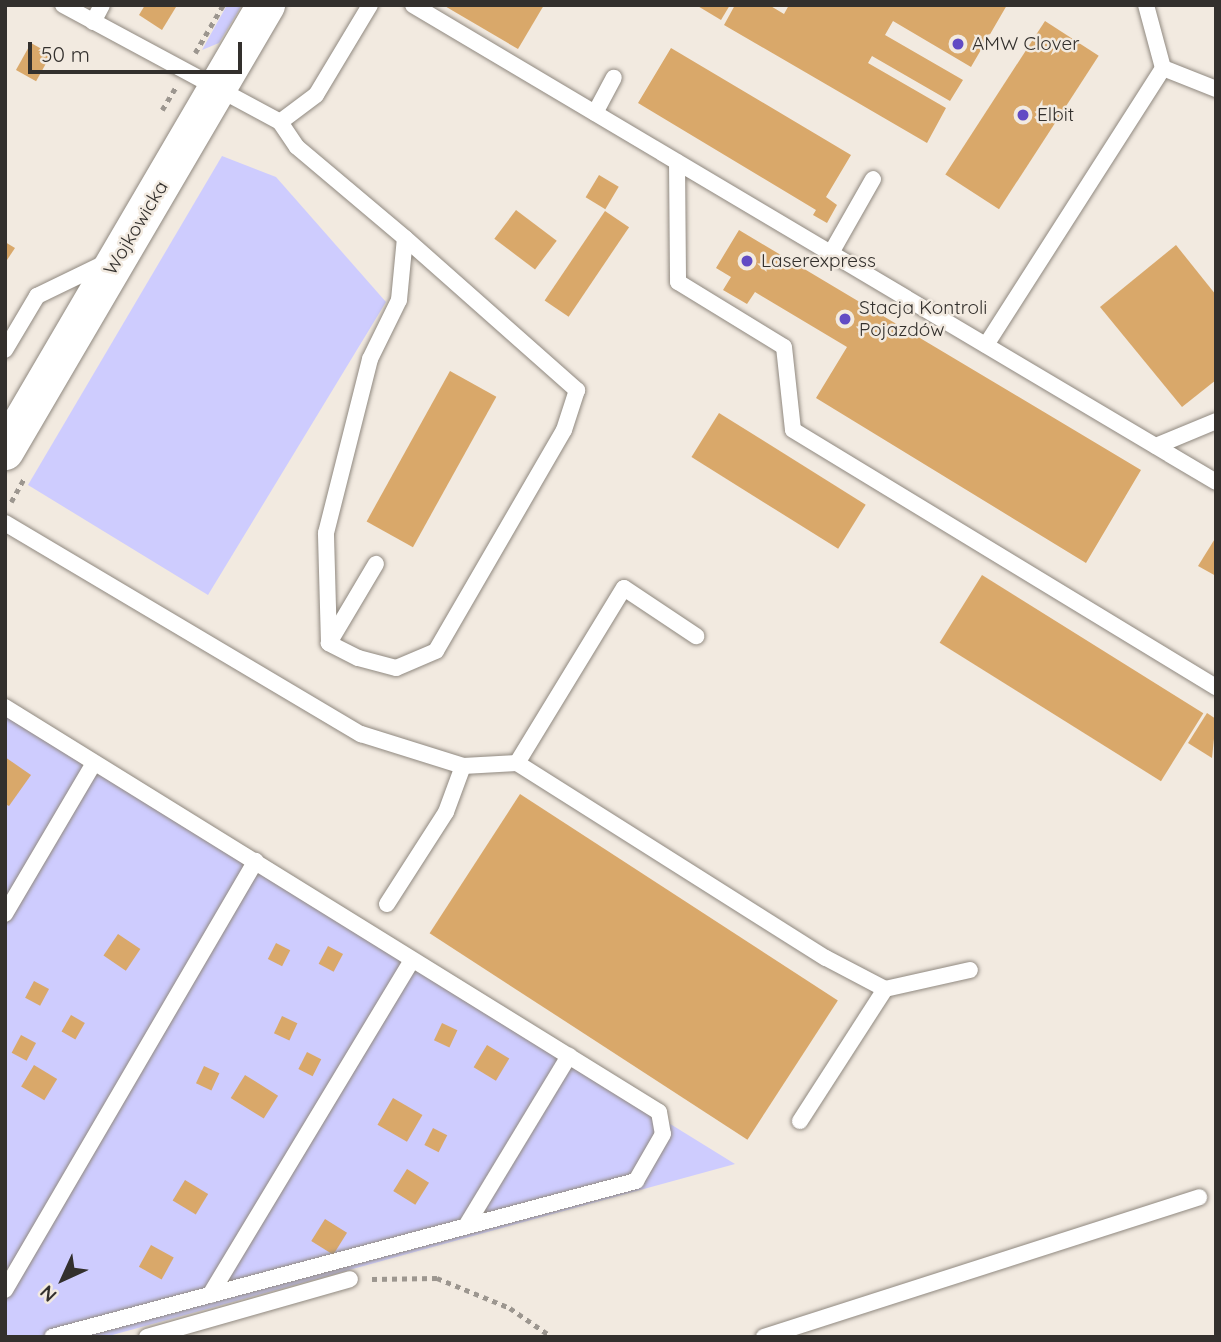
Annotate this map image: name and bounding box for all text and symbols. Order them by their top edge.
scale bar [32,28,245,72]
place label: AMW Clover [972,33,1080,55]
marker: AMW Clover [950,36,966,52]
text: 50 m [41,41,90,67]
place label: Elbit [1037,104,1074,126]
marker: Elbit [1015,107,1031,123]
street label: Wojkowicka [99,177,173,279]
place label: Laserexpress [761,250,876,272]
marker: Laserexpress [739,253,755,269]
place label: Stacja Kontroli Pojazdów [859,297,987,341]
marker: Stacja Kontroli Pojazdów [837,311,853,327]
north arrow [28,1244,98,1314]
text: N [35,1280,62,1307]

